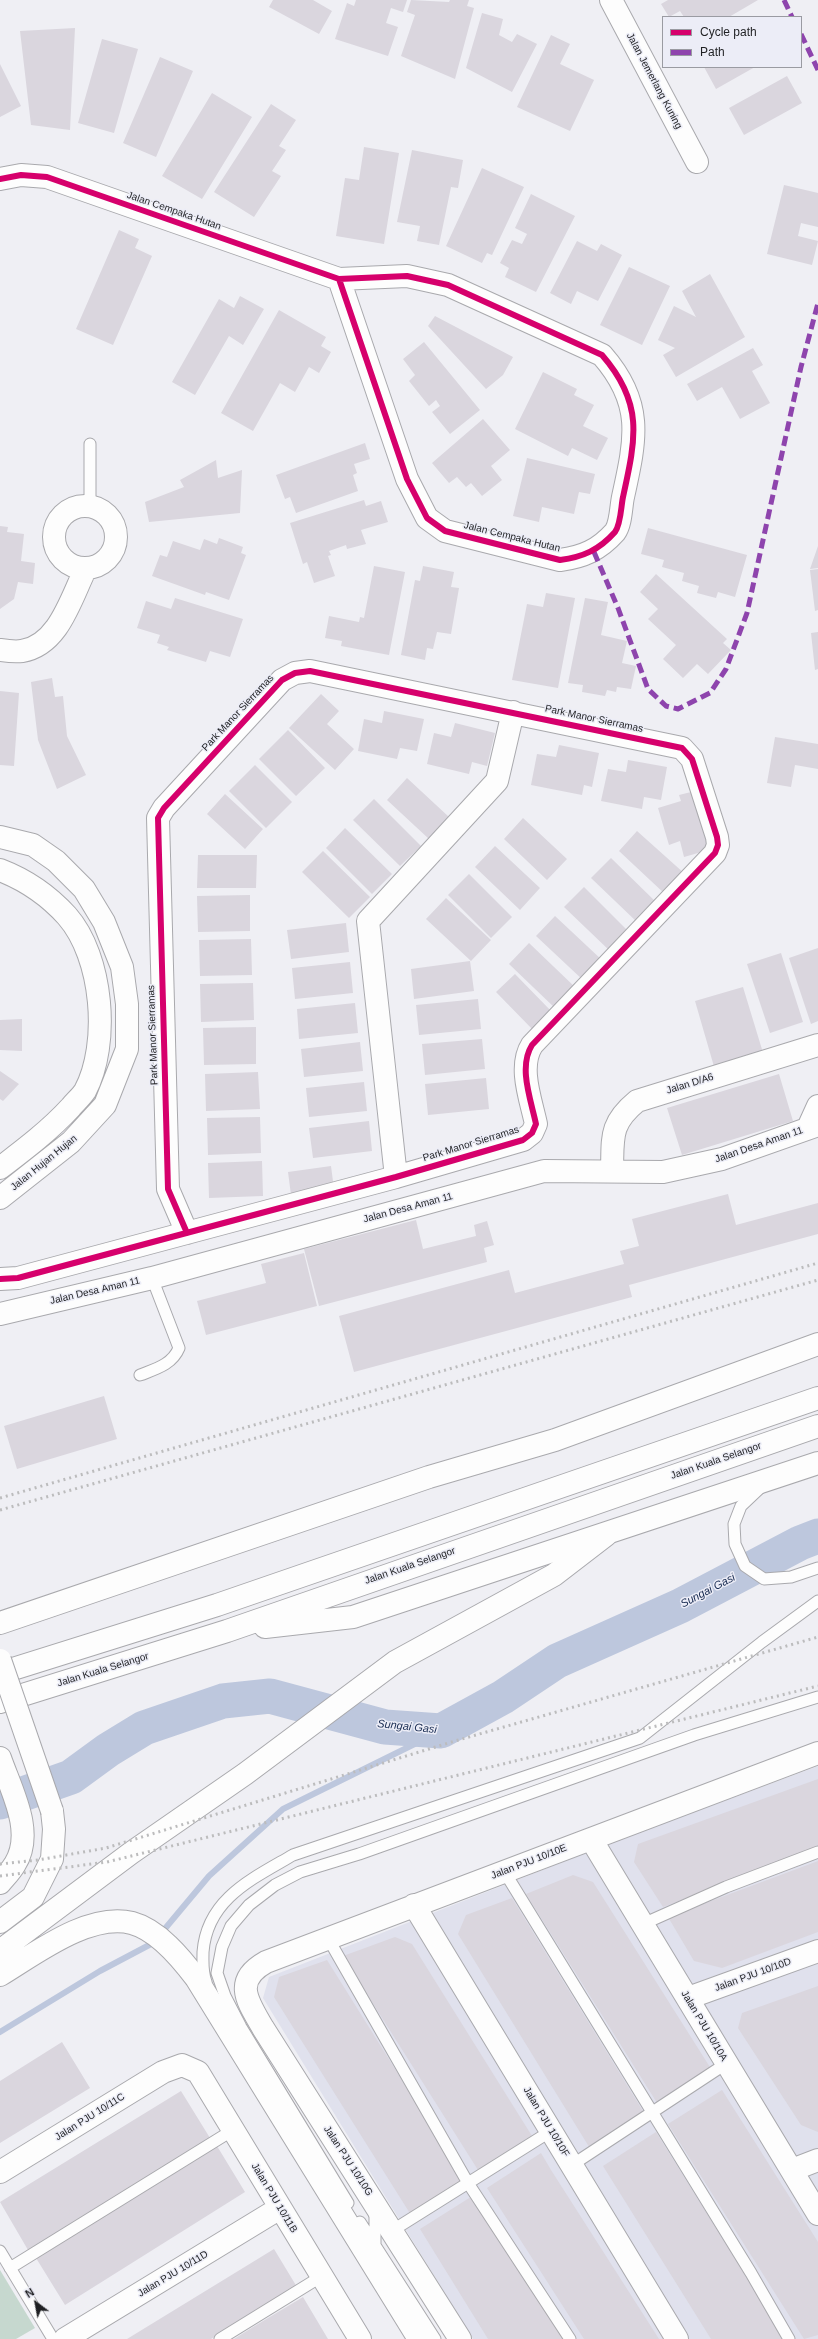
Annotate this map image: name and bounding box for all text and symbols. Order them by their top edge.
legend [662,16,802,68]
text: Cycle path [700,25,757,39]
street label: Jalan Jemerlang Kuning [624,31,684,131]
text: Path [700,45,725,59]
street label: Jalan Cempaka Hutan [125,189,223,233]
street label: Jalan Cempaka Hutan [463,519,561,555]
street label: Park Manor Sierramas [200,672,276,754]
street label: Park Manor Sierramas [544,703,644,735]
street label: Park Manor Sierramas [145,985,161,1085]
street label: Jalan D/A6 [665,1071,715,1097]
street label: Park Manor Sierramas [421,1124,521,1164]
street label: Jalan Desa Aman 11 [714,1124,804,1166]
street label: Jalan Hujan Hujan [8,1133,80,1193]
street label: Jalan Desa Aman 11 [362,1190,454,1226]
street label: Jalan Desa Aman 11 [49,1275,141,1307]
street label: Jalan Kuala Selangor [669,1440,763,1482]
street label: Jalan Kuala Selangor [363,1545,457,1587]
water label: Sungai Gasi [678,1571,738,1611]
street label: Jalan Kuala Selangor [56,1650,150,1690]
water label: Sungai Gasi [377,1717,437,1737]
street label: Jalan PJU 10/10E [489,1842,569,1882]
street label: Jalan PJU 10/10D [713,1956,793,1994]
street label: Jalan PJU 10/10A [678,1989,730,2063]
street label: Jalan PJU 10/10F [520,2085,572,2159]
street label: Jalan PJU 10/11C [53,2091,127,2143]
street label: Jalan PJU 10/10G [321,2124,375,2198]
street label: Jalan PJU 10/11B [248,2161,300,2235]
street label: Jalan PJU 10/11D [136,2248,210,2300]
north arrow [16,2283,56,2323]
text: N [23,2286,36,2300]

